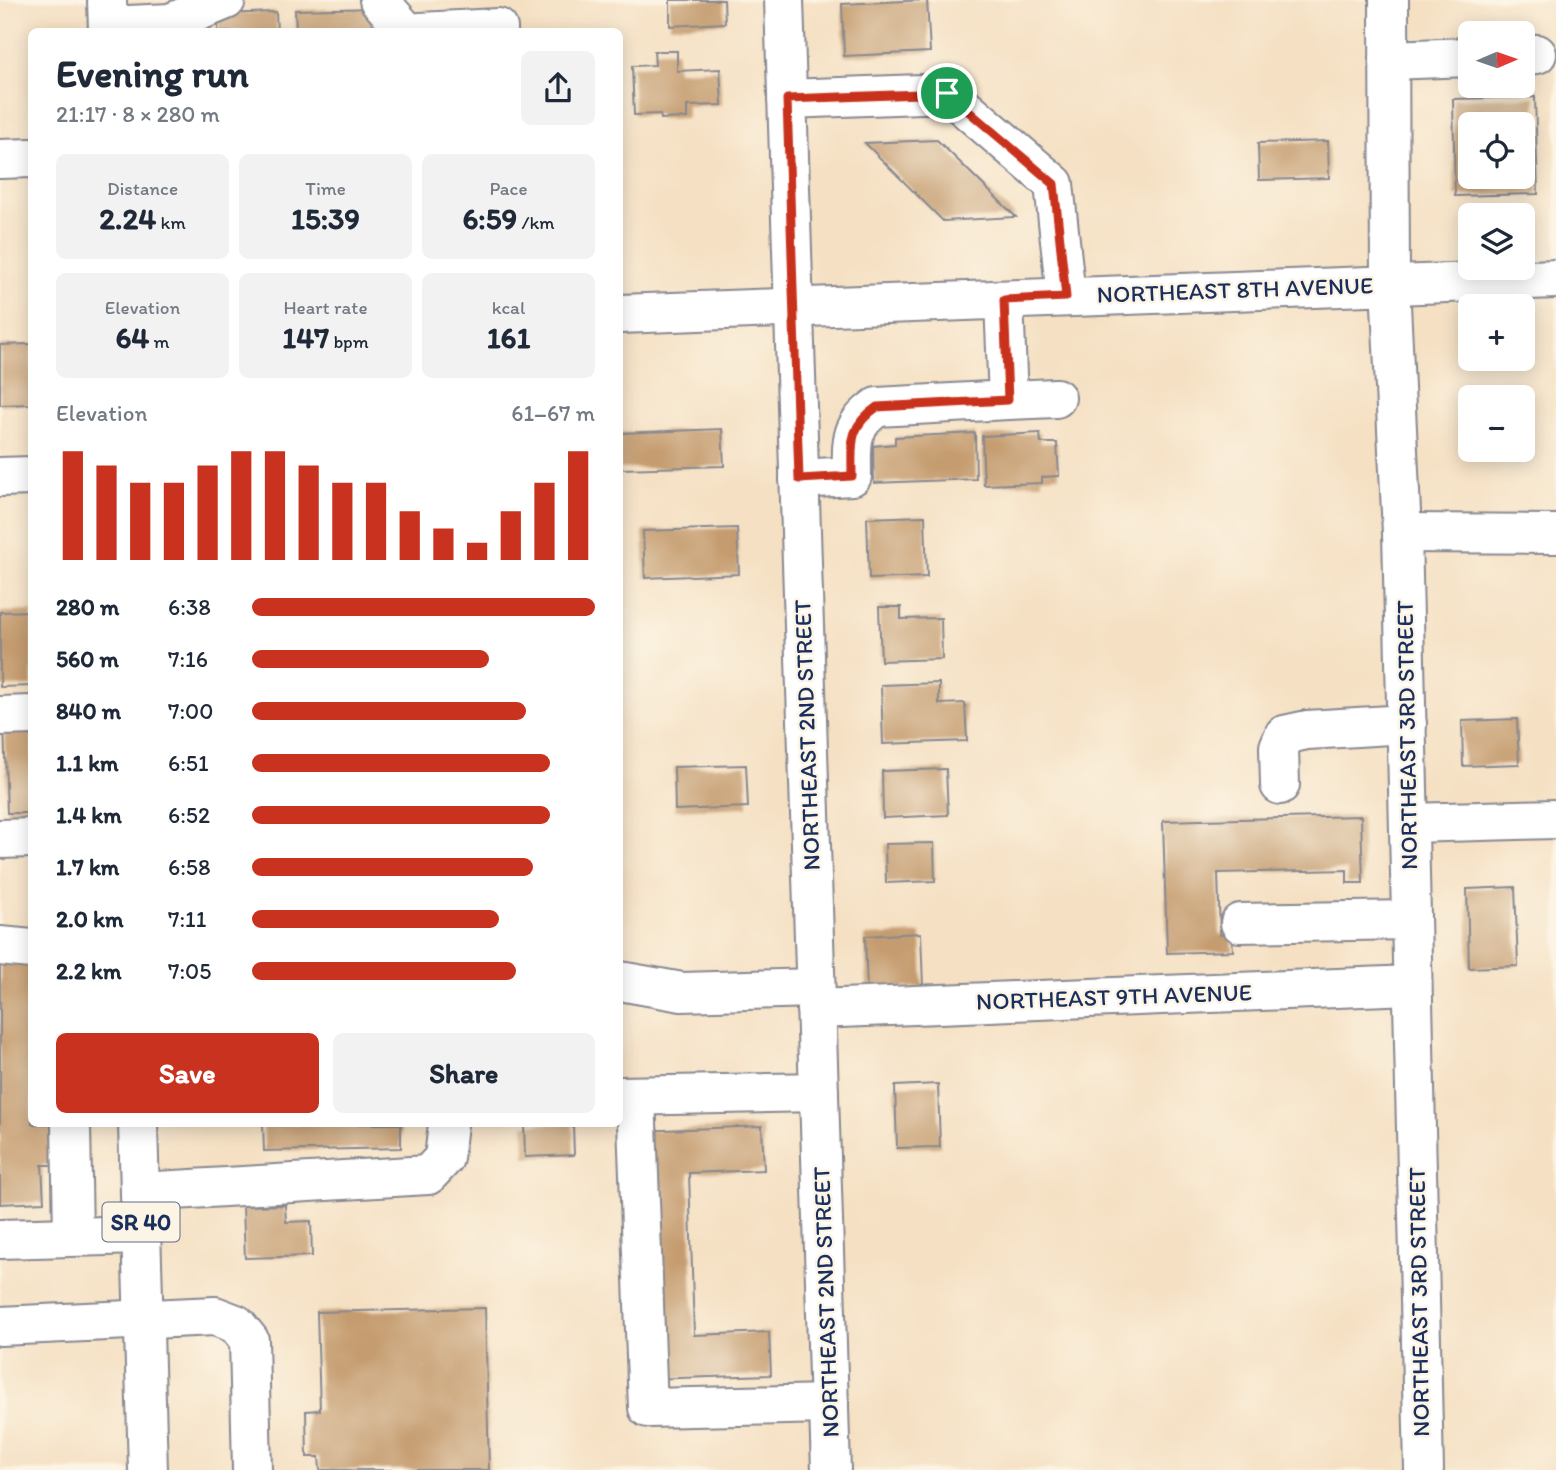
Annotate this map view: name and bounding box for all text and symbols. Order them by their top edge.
north arrow [1458,21,1535,98]
map controls [1458,21,1535,462]
text: Evening run [56,51,249,97]
button: share [521,51,595,125]
pin [917,63,977,123]
icon: arrive [928,74,966,112]
text: 21:17 · 8 × 280 m [56,100,220,128]
button: locate [1458,112,1535,189]
text: Distance [107,177,178,200]
text: Time [305,177,346,200]
text: Pace [489,177,528,200]
text: 2.24 [99,200,156,237]
text: 15:39 [291,200,360,237]
text: 6:59 [462,200,517,237]
button: layers [1458,203,1535,280]
text: km [156,211,186,234]
text: /km [517,211,555,234]
street label: NORTHEAST 8TH AVENUE [1096,270,1374,309]
button: + [1458,294,1535,371]
text: Elevation [105,296,180,319]
text: Heart rate [283,296,368,319]
text: kcal [492,296,525,319]
text: 64 [115,319,149,356]
text: 147 [282,319,329,356]
text: 161 [487,319,530,356]
text: m [149,330,170,353]
text: bpm [329,330,369,353]
button: − [1458,385,1535,462]
text: Elevation [56,399,147,427]
text: 61–67 m [511,399,595,427]
text: 280 m [56,593,119,621]
text: 6:38 [168,593,211,621]
street label: NORTHEAST 2ND STREET [787,599,826,871]
street label: NORTHEAST 3RD STREET [1390,599,1423,870]
text: 560 m [56,645,119,673]
text: 7:16 [168,645,208,673]
text: 840 m [56,697,121,725]
text: 7:00 [168,697,213,725]
text: 1.1 km [56,749,119,777]
text: 6:51 [168,749,209,777]
text: 1.4 km [56,801,122,829]
text: 6:52 [168,801,210,829]
text: 1.7 km [56,853,119,881]
text: 6:58 [168,853,210,881]
text: 2.0 km [56,905,124,933]
text: 7:11 [168,905,206,933]
text: 2.2 km [56,957,121,985]
text: 7:05 [168,957,211,985]
street label: NORTHEAST 9TH AVENUE [976,977,1252,1016]
button: Save [56,1033,319,1113]
button: Share [333,1033,595,1113]
street label: NORTHEAST 2ND STREET [806,1166,845,1438]
street label: NORTHEAST 3RD STREET [1402,1166,1435,1437]
road number: SR 40 [102,1203,180,1242]

